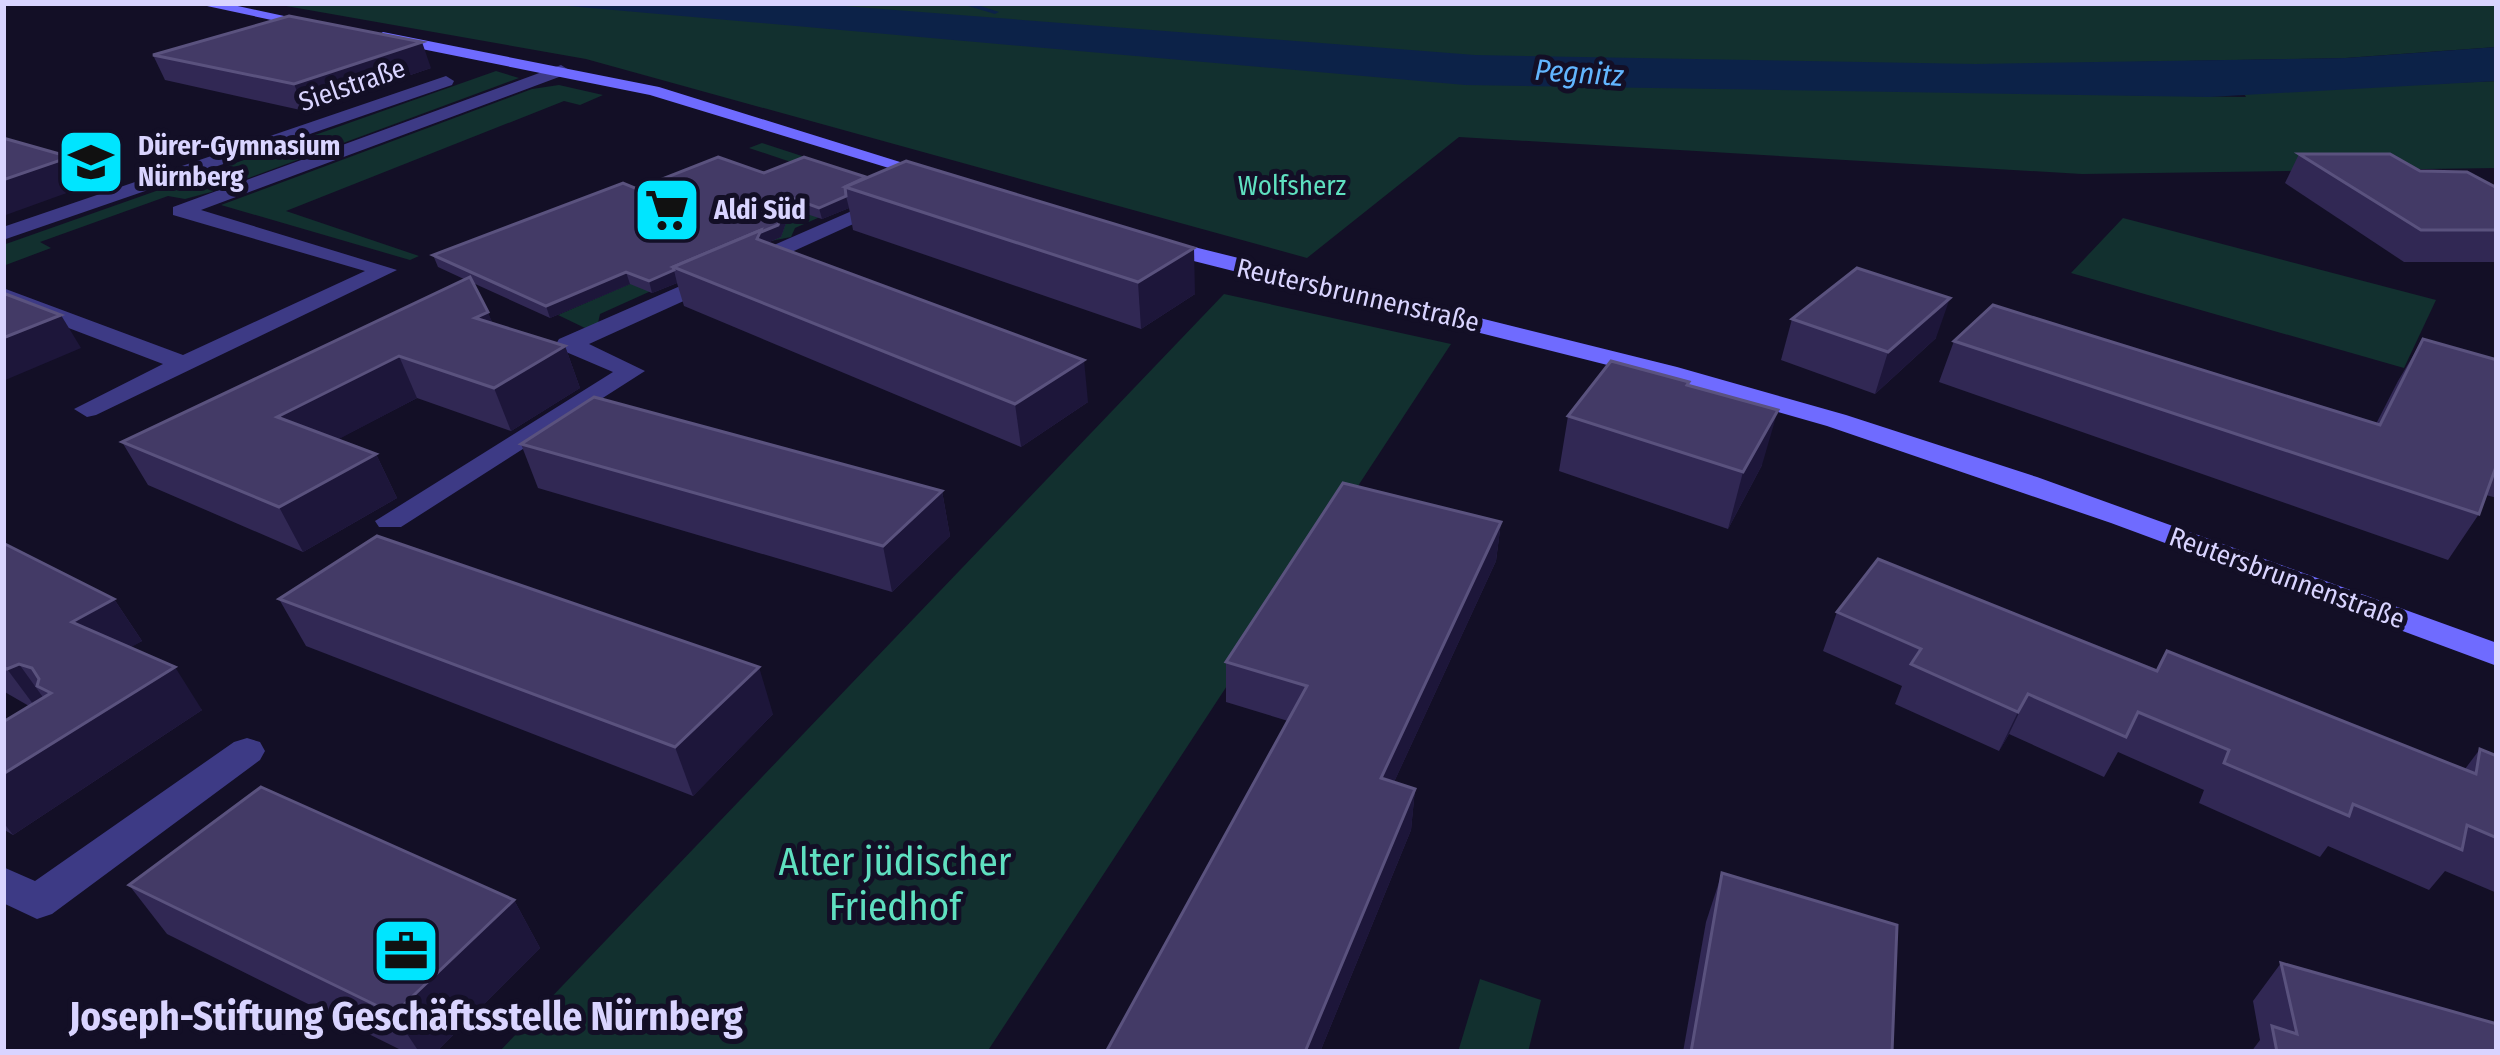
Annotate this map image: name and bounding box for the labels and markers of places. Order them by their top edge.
school or university icon: Dürer-Gymnasium Nürnberg [56,127,126,197]
place label: Dürer-Gymnasium Nürnberg [138,130,340,193]
supermarket icon: Aldi Süd [632,175,702,245]
place label: Aldi Süd [713,194,806,226]
office icon: Joseph-Stiftung Geschäftsstelle Nürnberg [371,916,441,986]
place label: Joseph-Stiftung Geschäftsstelle Nürnberg [68,994,744,1040]

